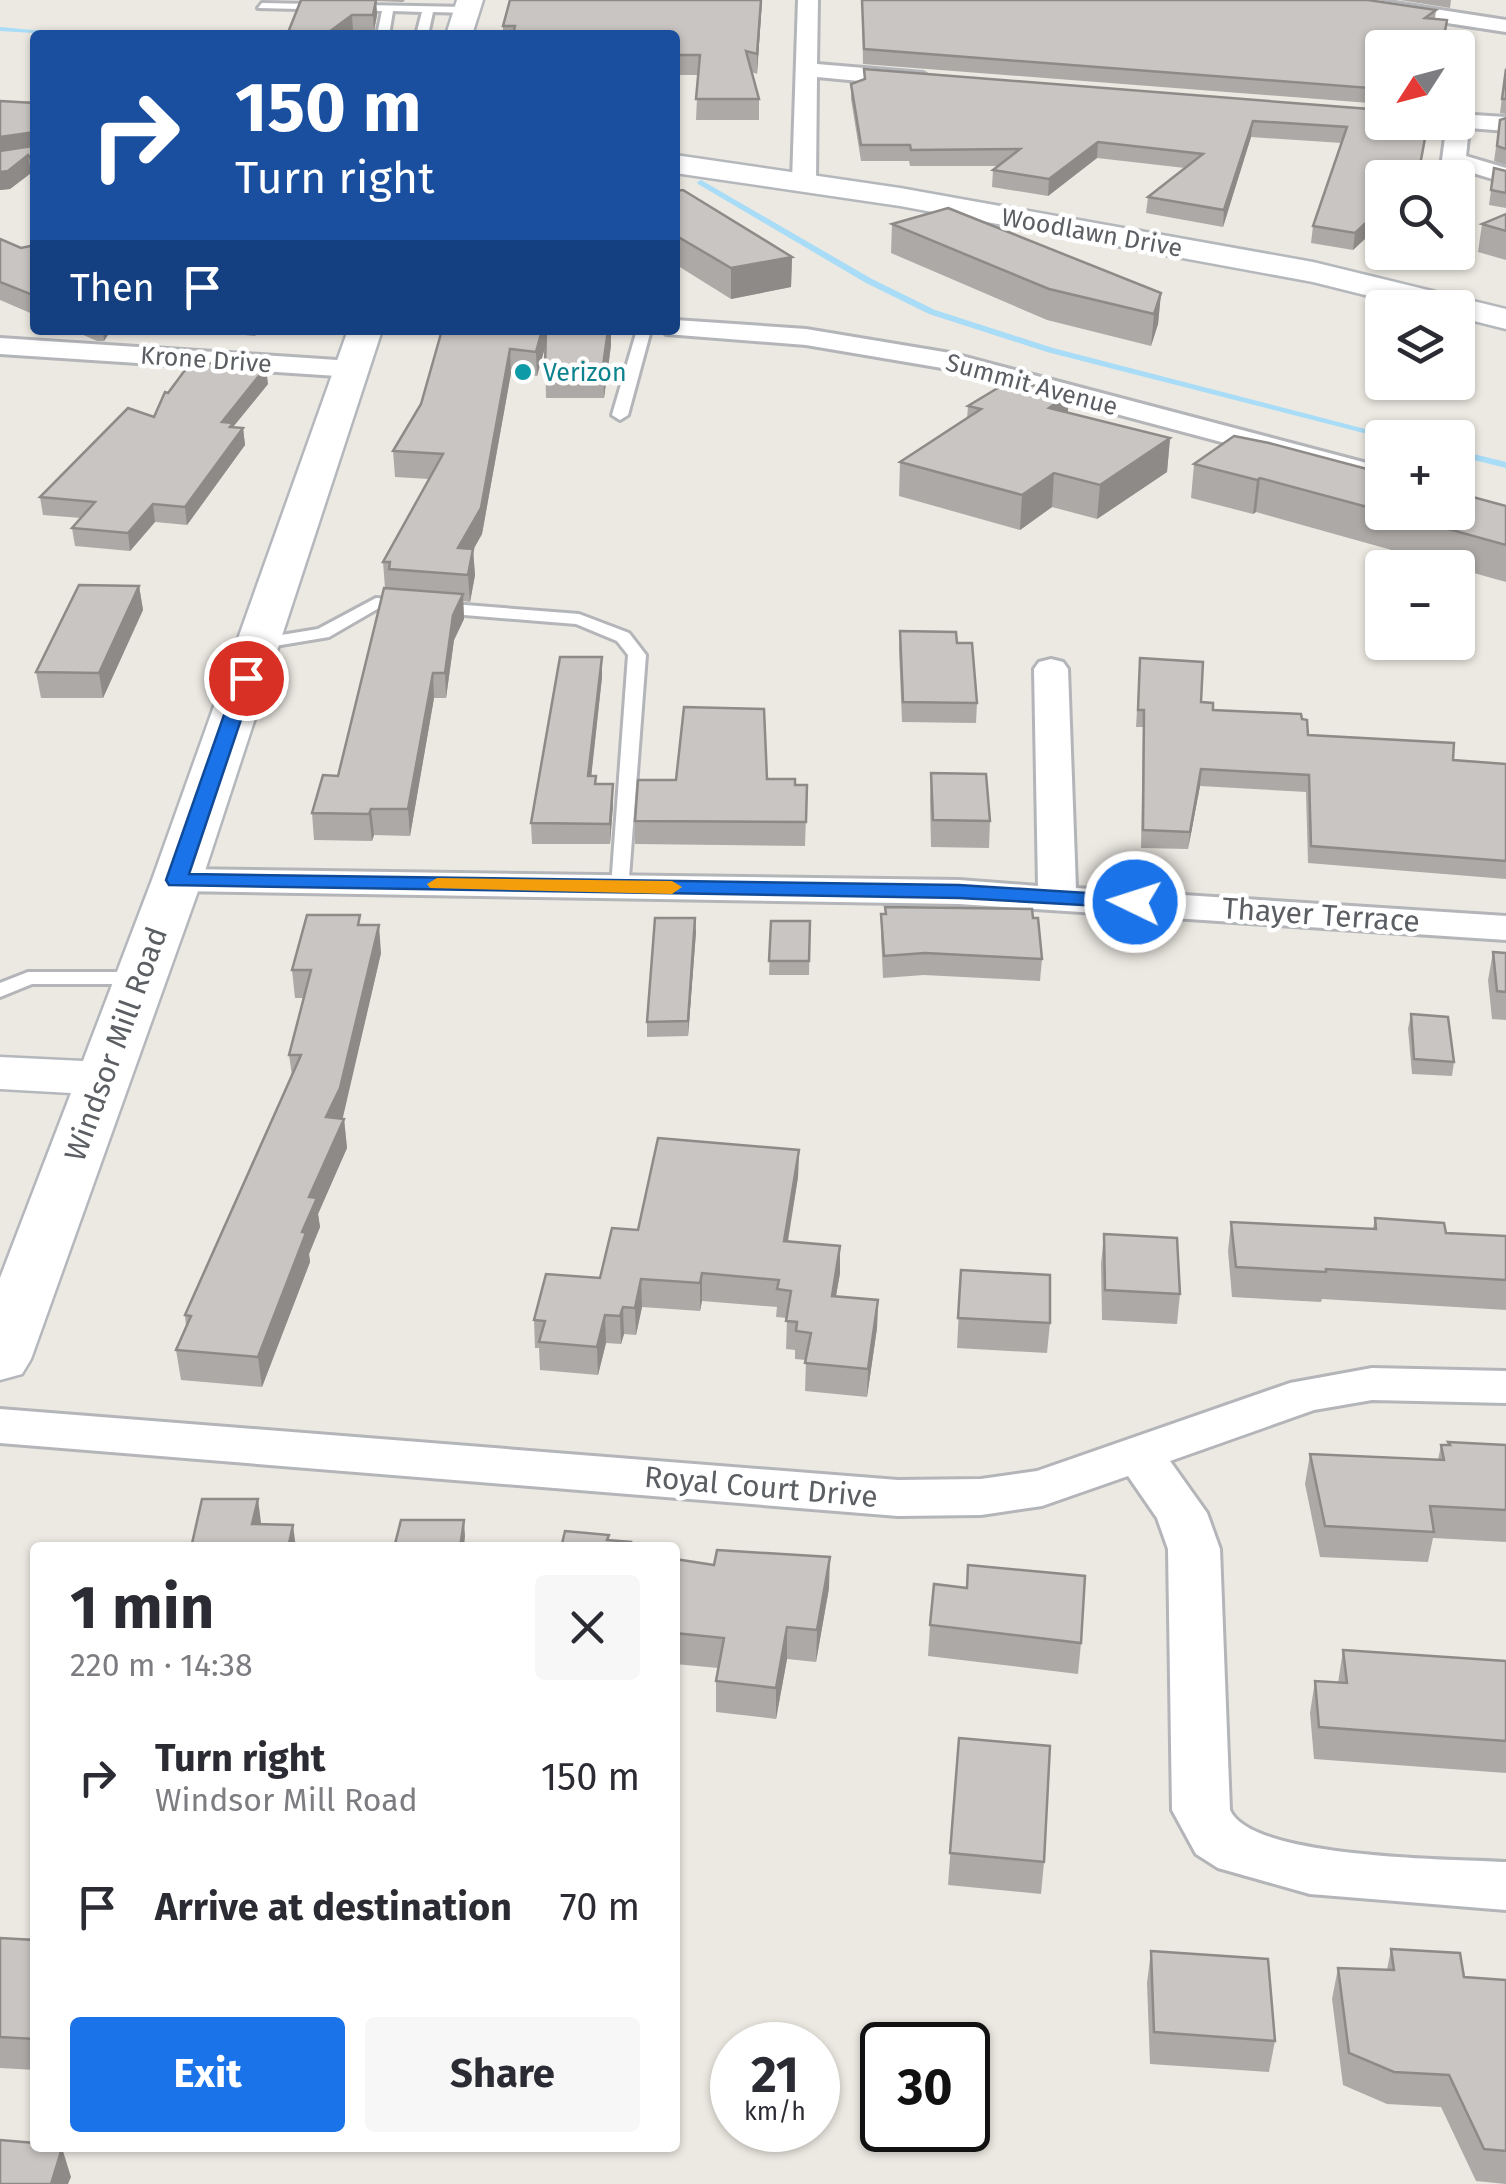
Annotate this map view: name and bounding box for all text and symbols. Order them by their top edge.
north arrow [1365,30,1475,140]
map controls [1365,30,1475,660]
text: 150 m [235,66,422,150]
icon: right [70,70,200,200]
text: Turn right [235,151,434,205]
button: search [1365,160,1475,270]
street label: Woodlawn Drive [999,202,1185,264]
icon: arrive [175,260,230,315]
text: Then [70,265,155,311]
button: layers [1365,290,1475,400]
street label: Krone Drive [139,340,273,380]
street label: Summit Avenue [943,348,1121,422]
place label: Verizon [543,358,627,388]
marker: Verizon [512,361,534,383]
button: + [1365,420,1475,530]
button: − [1365,550,1475,660]
pin [204,636,289,721]
icon: arrive [219,651,274,706]
position arrow [1083,850,1187,954]
street label: Thayer Terrace [1221,890,1421,940]
street label: Windsor Mill Road [57,922,175,1166]
street label: Royal Court Drive [643,1459,879,1515]
text: 1 min [70,1572,214,1644]
button: close [535,1575,640,1680]
text: 220 m · 14:38 [70,1646,253,1684]
text: Turn right [155,1735,325,1781]
icon: right [70,1750,125,1805]
text: 150 m [541,1754,640,1800]
text: Windsor Mill Road [155,1781,418,1819]
icon: arrive [70,1880,125,1935]
text: Arrive at destination [155,1884,512,1930]
text: 70 m [560,1884,640,1930]
button: Exit [70,2017,345,2132]
button: Share [365,2017,640,2132]
speed limit sign: 30 [860,2022,990,2152]
text: 21 [751,2045,799,2105]
text: km/h [744,2097,806,2127]

